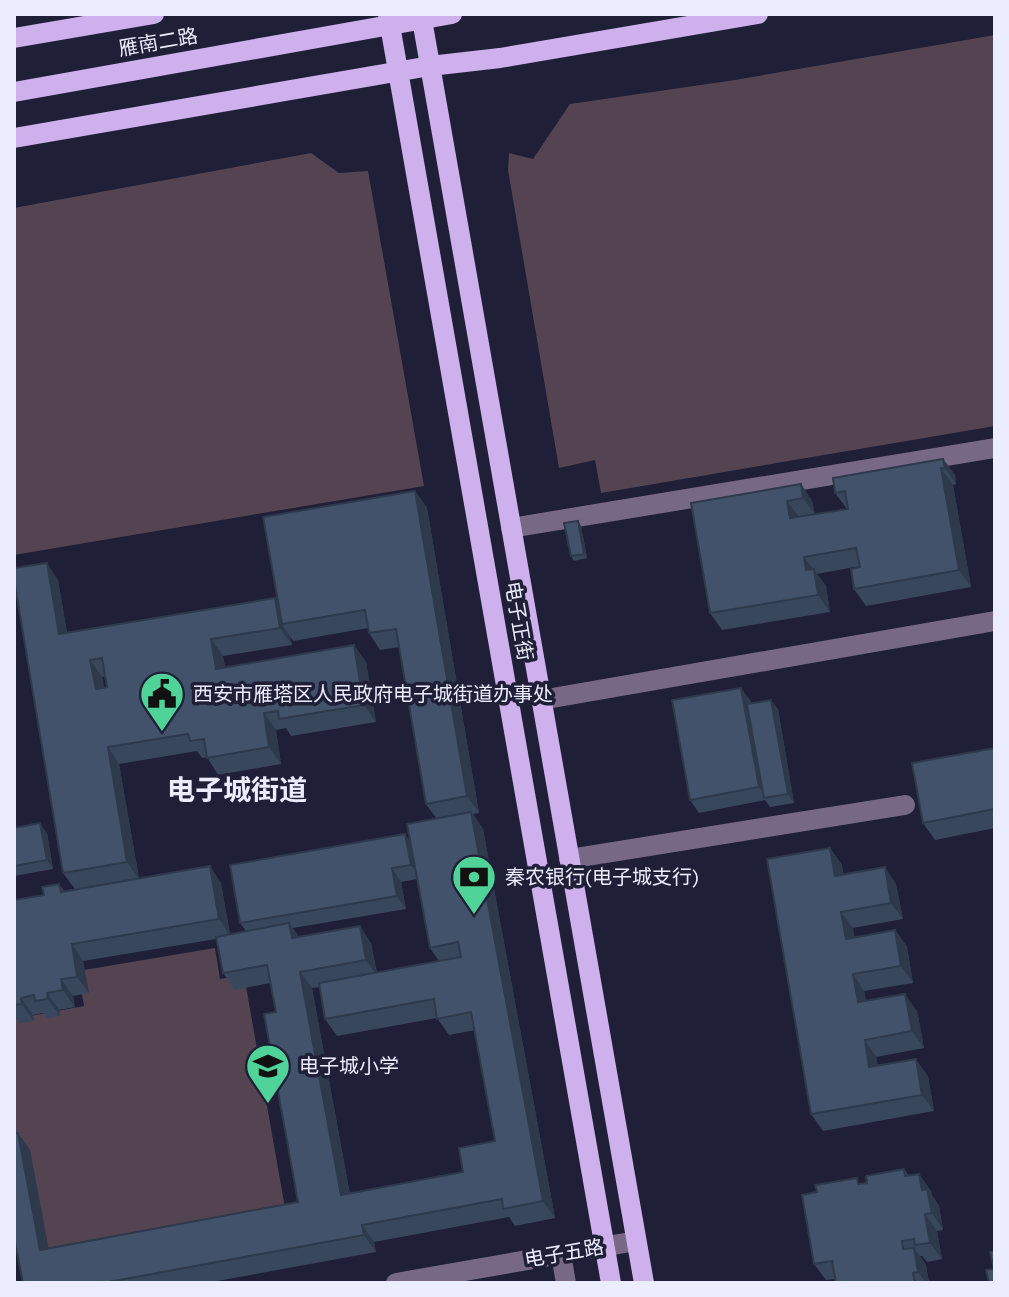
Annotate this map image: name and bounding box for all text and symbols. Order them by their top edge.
street label: 雁南二路 [117,23,199,61]
street label: 电子正街 [500,580,538,662]
public building icon: 西安市雁塔区人民政府电子城街道办事处 [138,670,186,733]
place label: 西安市雁塔区人民政府电子城街道办事处 [193,682,553,706]
district label: 电子城街道 [167,774,307,807]
bank icon: 秦农银行(电子城支行) [450,853,498,916]
place label: 秦农银行(电子城支行) [505,865,699,889]
school or university icon: 电子城小学 [244,1042,292,1105]
place label: 电子城小学 [299,1054,399,1078]
street label: 电子五路 [523,1234,605,1272]

